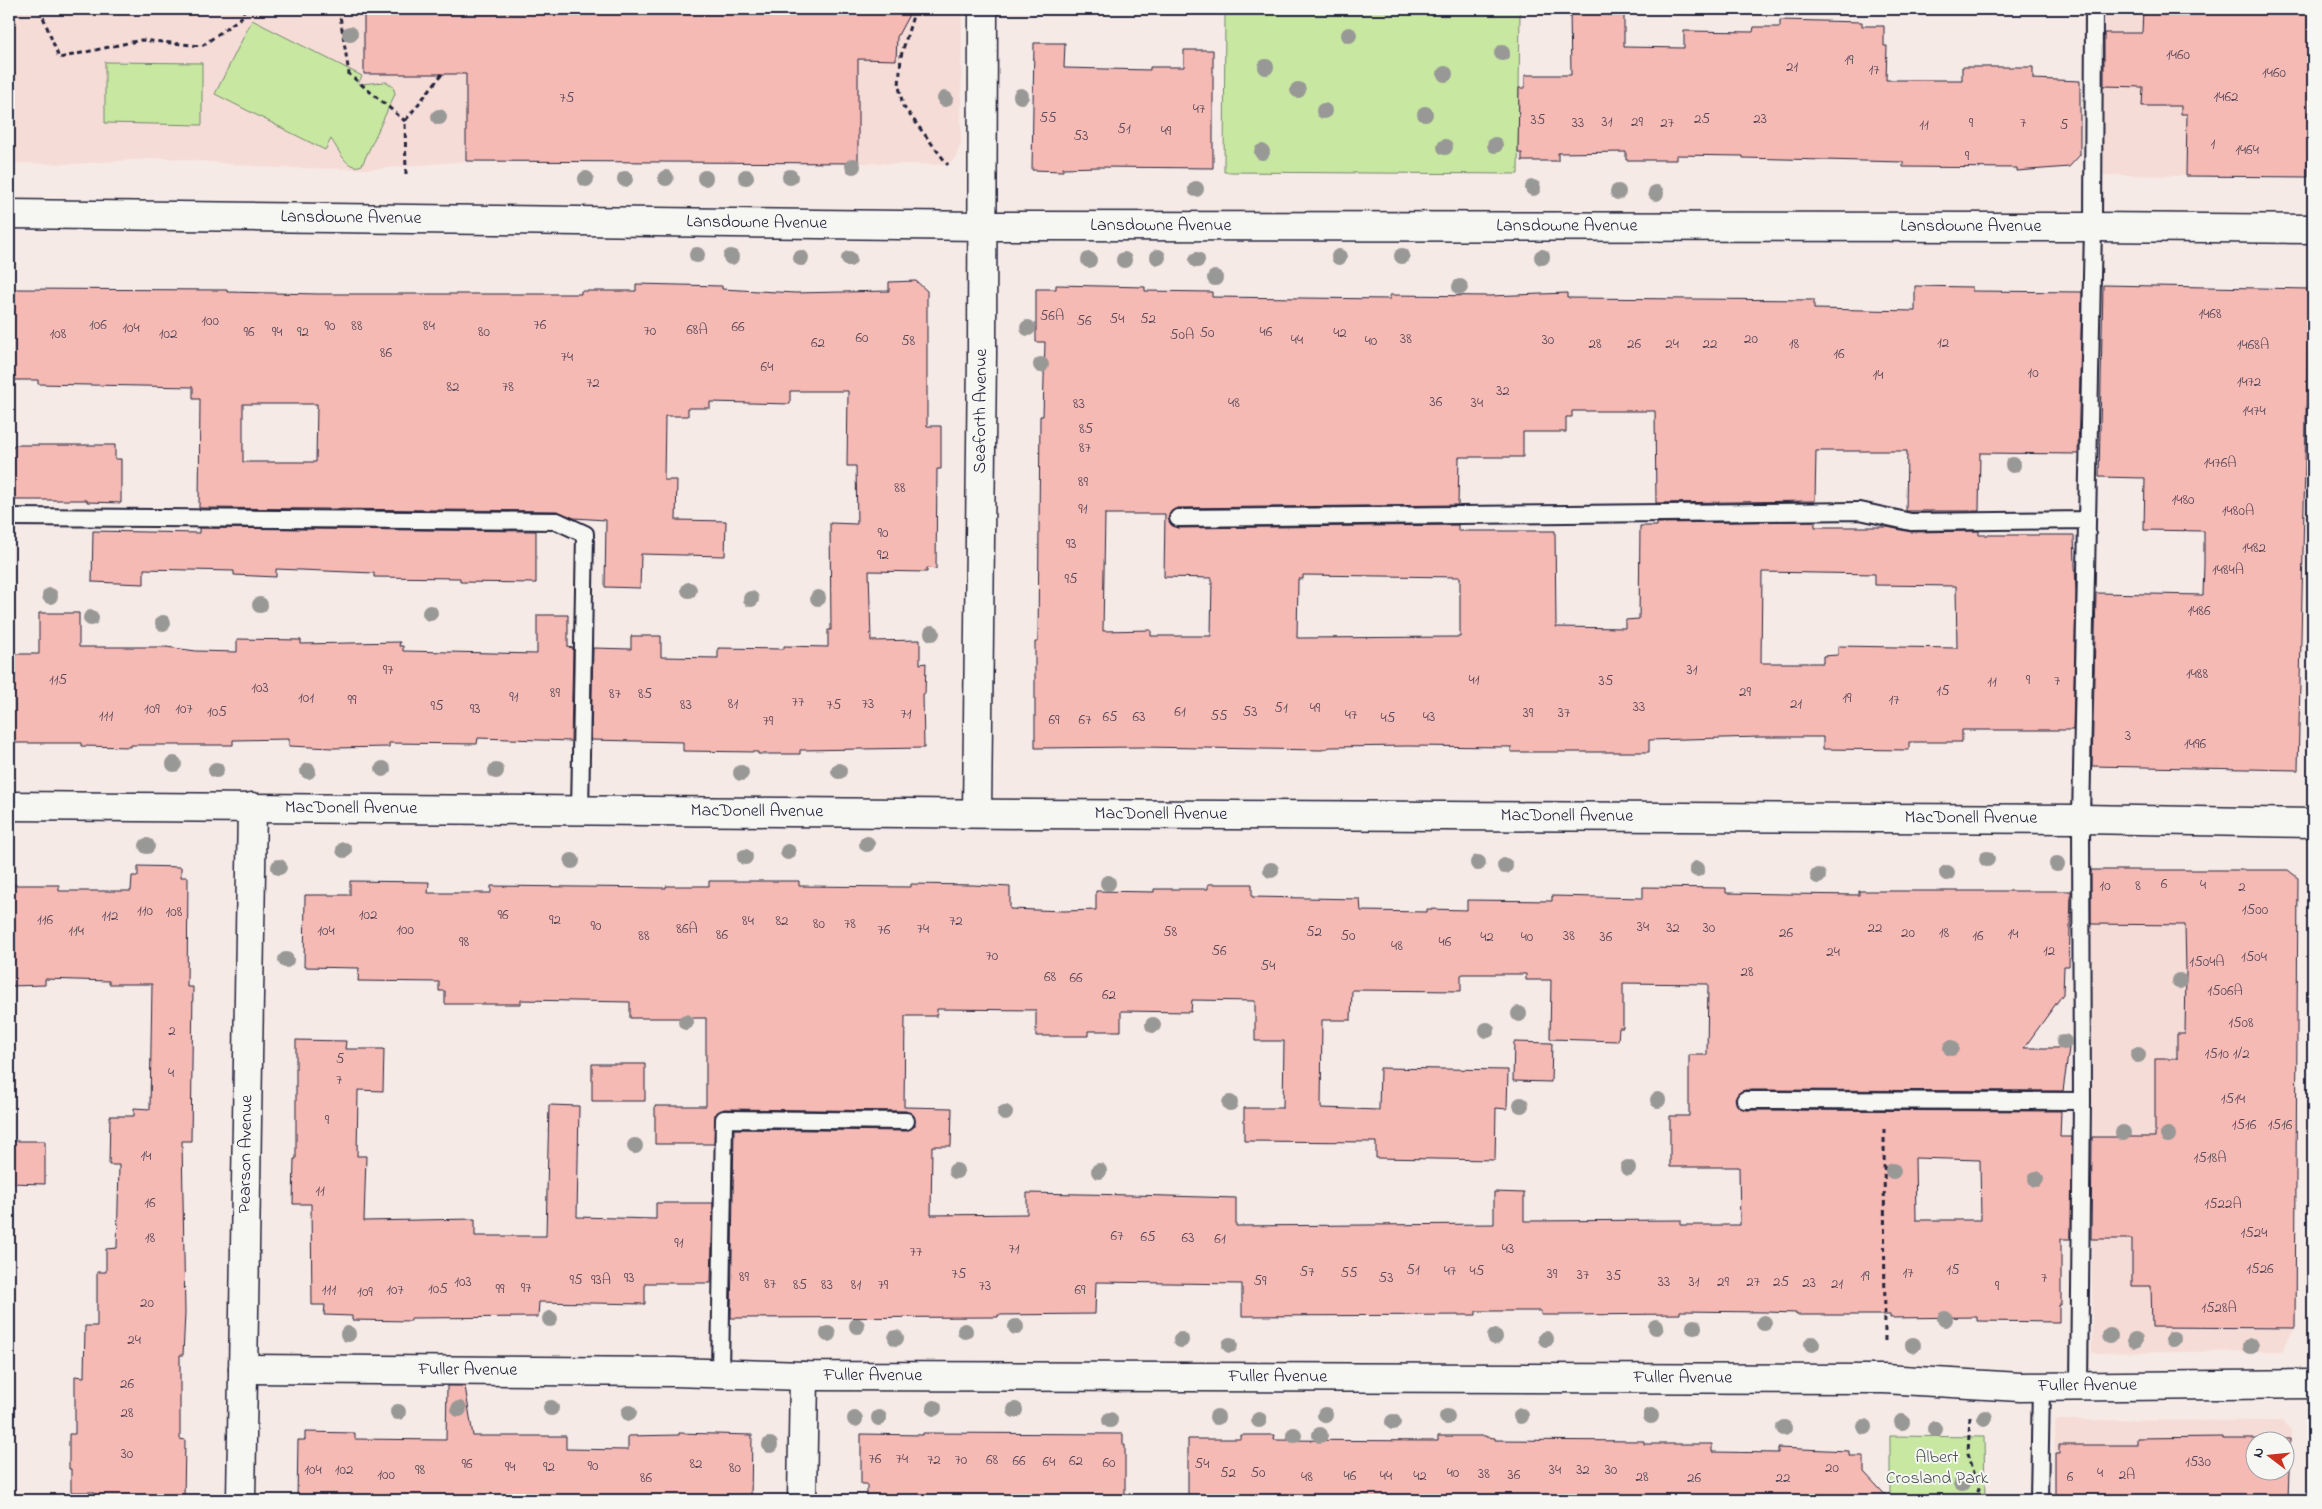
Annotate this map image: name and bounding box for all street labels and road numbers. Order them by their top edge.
street label: Lansdowne Avenue [280,204,423,232]
street label: Lansdowne Avenue [686,209,829,237]
street label: Lansdowne Avenue [1090,213,1232,239]
street label: Lansdowne Avenue [1496,213,1638,240]
street label: Lansdowne Avenue [1900,214,2042,240]
street label: Seaforth Avenue [968,348,995,473]
street label: MacDonell Avenue [285,795,418,822]
street label: MacDonell Avenue [691,798,824,825]
street label: MacDonell Avenue [1095,801,1228,828]
street label: MacDonell Avenue [1501,803,1634,830]
street label: MacDonell Avenue [1905,805,2038,832]
street label: Pearson Avenue [233,1094,260,1214]
street label: Fuller Avenue [418,1357,518,1384]
street label: Fuller Avenue [823,1363,923,1389]
street label: Fuller Avenue [1228,1364,1328,1390]
street label: Fuller Avenue [1633,1365,1733,1392]
street label: Fuller Avenue [2037,1373,2138,1400]

